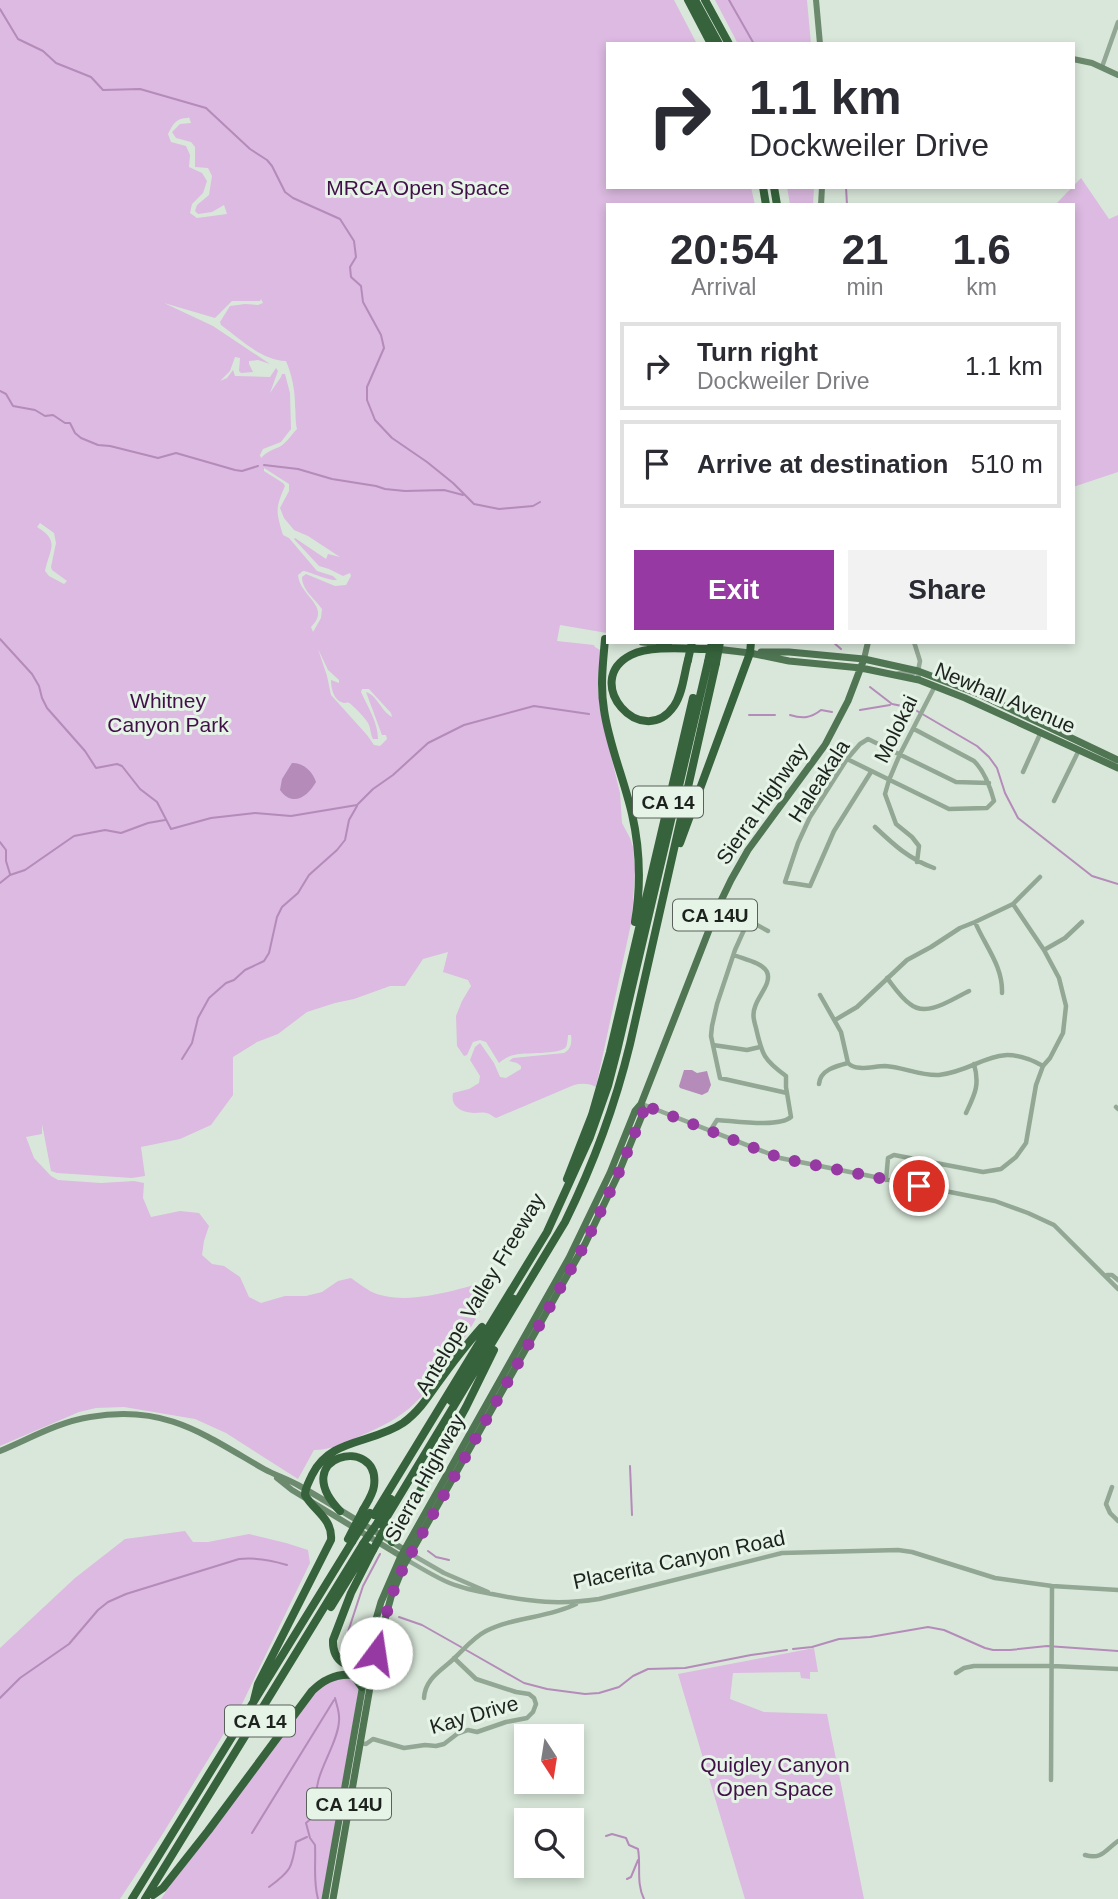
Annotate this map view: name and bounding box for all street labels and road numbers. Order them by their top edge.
street label: Newhall Avenue [932,658,1079,737]
street label: Molokai [869,691,922,766]
street label: Haleakala [783,735,854,826]
street label: Sierra Highway [711,738,812,869]
road number: CA 14 [633,786,703,818]
road number: CA 14U [673,900,757,931]
street label: Antelope Valley Freeway [410,1189,549,1399]
street label: Sierra Highway [380,1409,469,1546]
street label: Placerita Canyon Road [571,1526,787,1593]
street label: Kay Drive [427,1691,521,1738]
road number: CA 14 [225,1706,295,1736]
road number: CA 14U [307,1788,391,1820]

